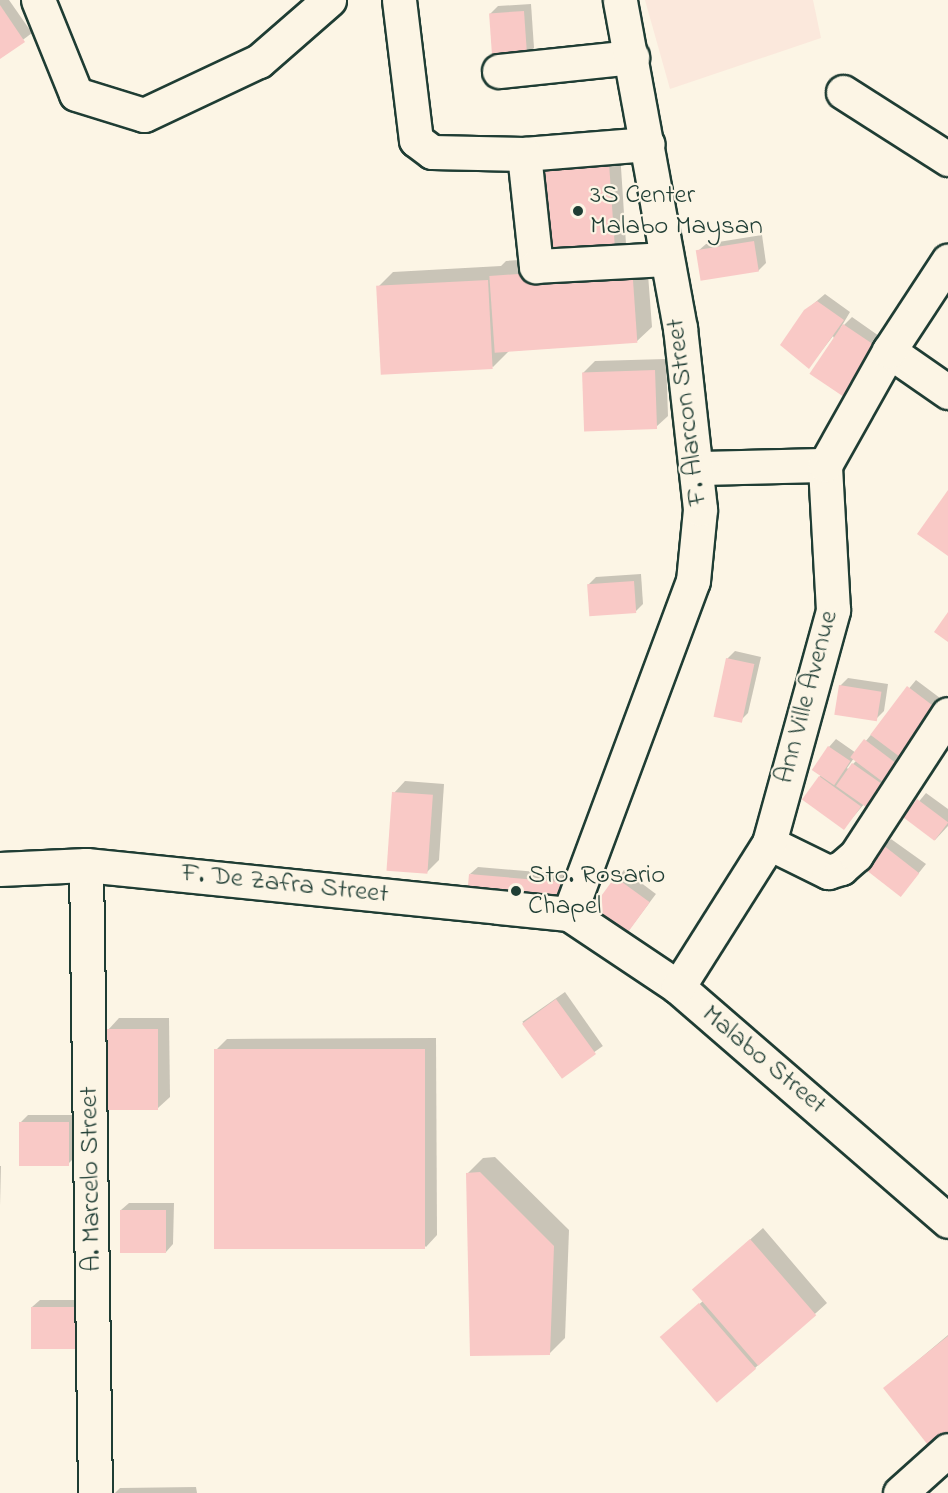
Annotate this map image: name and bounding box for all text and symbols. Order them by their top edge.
place label: 3S Center Malabo Maysan [590,179,763,242]
marker: 3S Center Malabo Maysan [571,204,585,218]
street label: F. Alarcon Street [659,317,715,507]
street label: Ann Ville Avenue [768,607,846,787]
street label: F. De Zafra Street [180,857,390,911]
place label: Sto. Rosario Chapel [528,859,665,922]
marker: Sto. Rosario Chapel [509,884,523,898]
street label: Malabo Street [695,998,833,1122]
street label: A. Marcelo Street [73,1086,109,1272]

